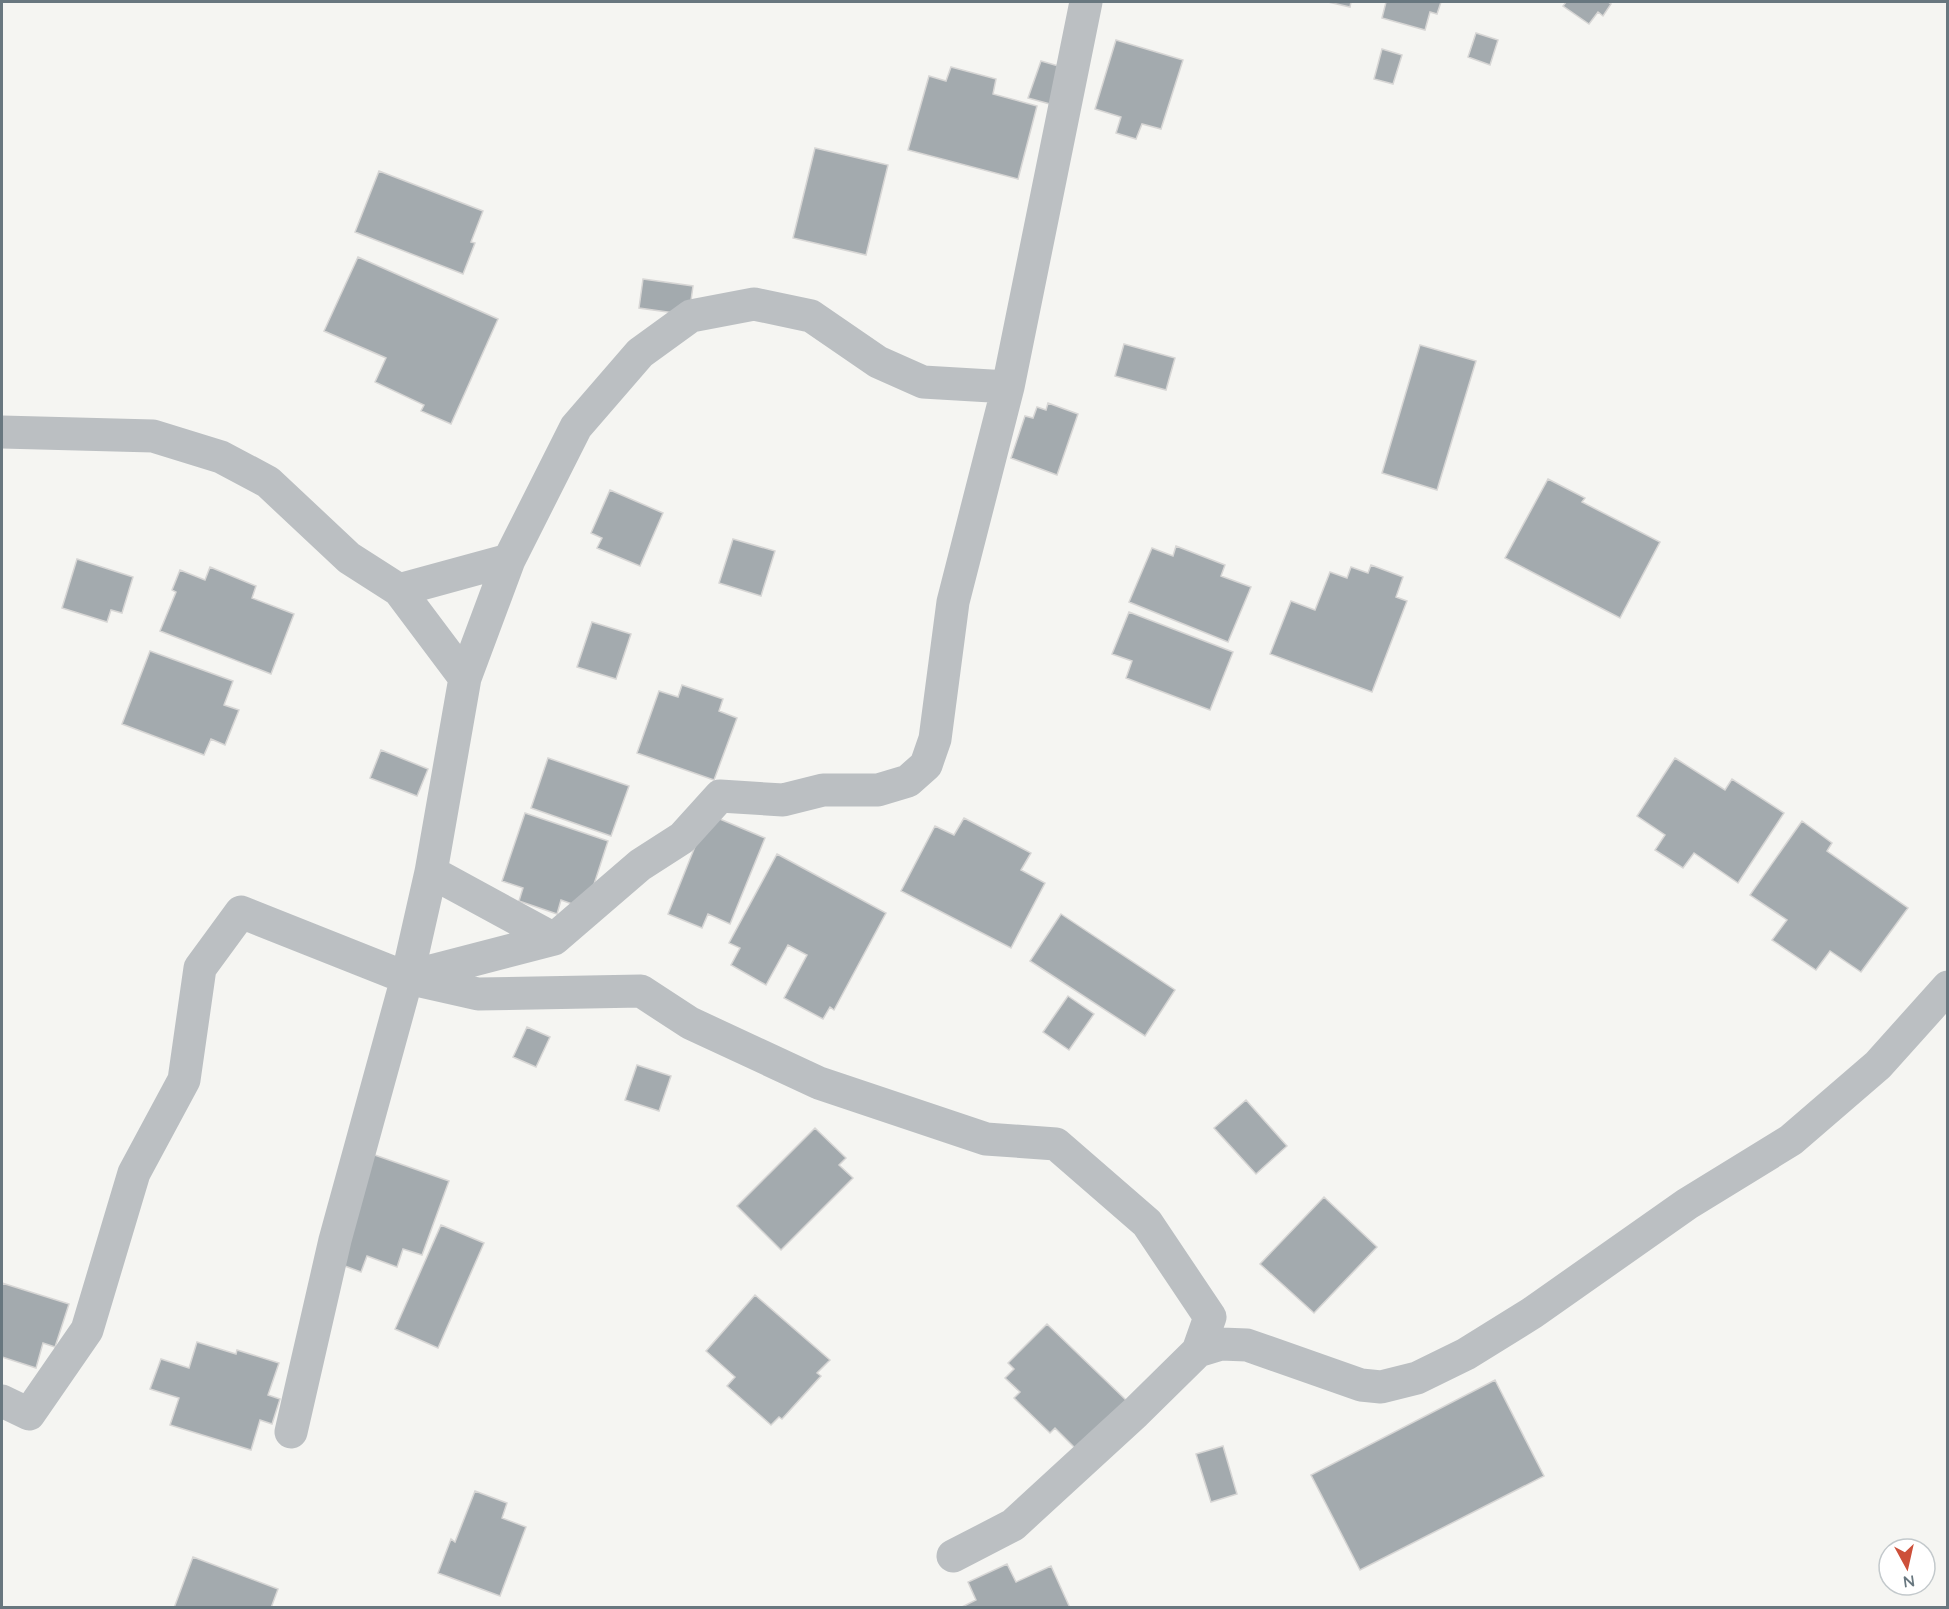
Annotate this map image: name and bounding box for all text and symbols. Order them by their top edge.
north arrow [1877,1537,1937,1597]
text: N [1902,1571,1916,1593]

